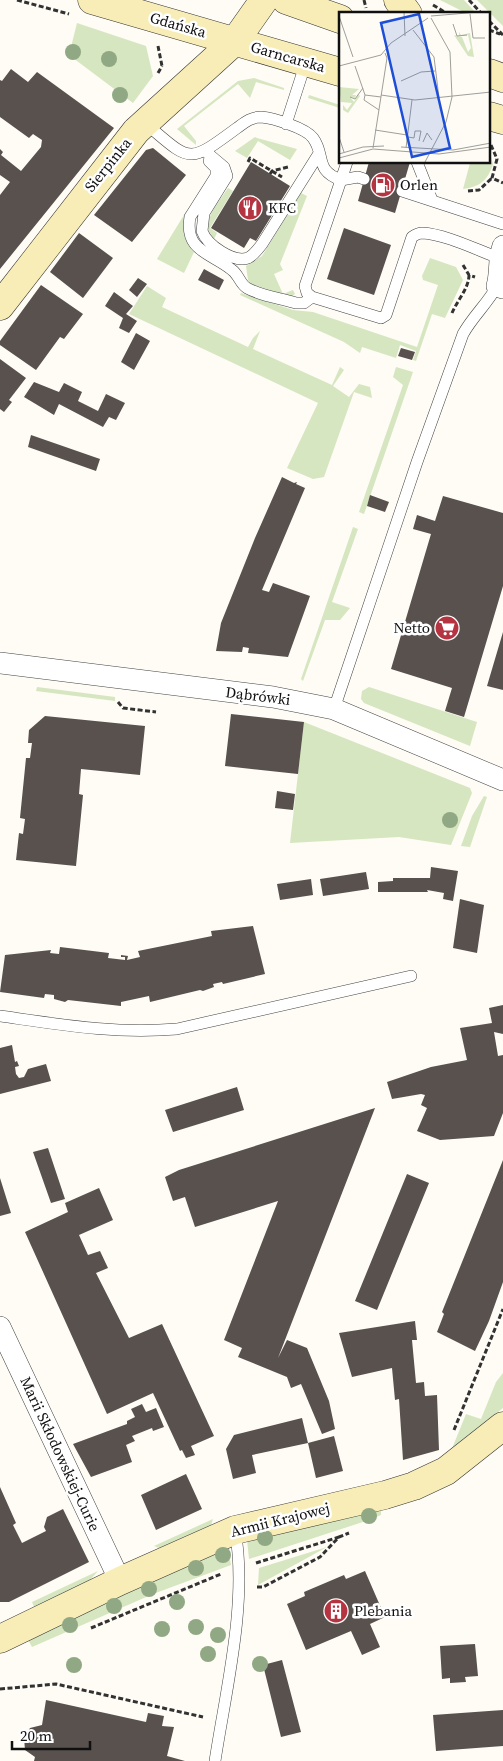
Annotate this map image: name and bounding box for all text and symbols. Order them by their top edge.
street label: Gdańska [148,7,209,43]
inset map [339,12,490,164]
street label: Garncarska [248,36,328,77]
street label: Sierpinka [79,133,136,196]
fuel station icon: Orlen [370,172,396,198]
place label: Orlen [400,174,438,195]
restaurant icon: KFC [237,195,263,221]
place label: KFC [268,197,296,218]
supermarket icon: Netto [434,615,460,641]
place label: Netto [393,617,430,638]
street label: Dąbrówki [224,681,292,710]
street label: Marii Skłodowskiej-Curie [15,1373,106,1535]
street label: Armii Krajowej [228,1497,332,1542]
building icon: Plebania [323,1598,349,1624]
place label: Plebania [354,1600,413,1621]
scale bar [12,1718,90,1750]
text: 20 m [20,1725,52,1746]

